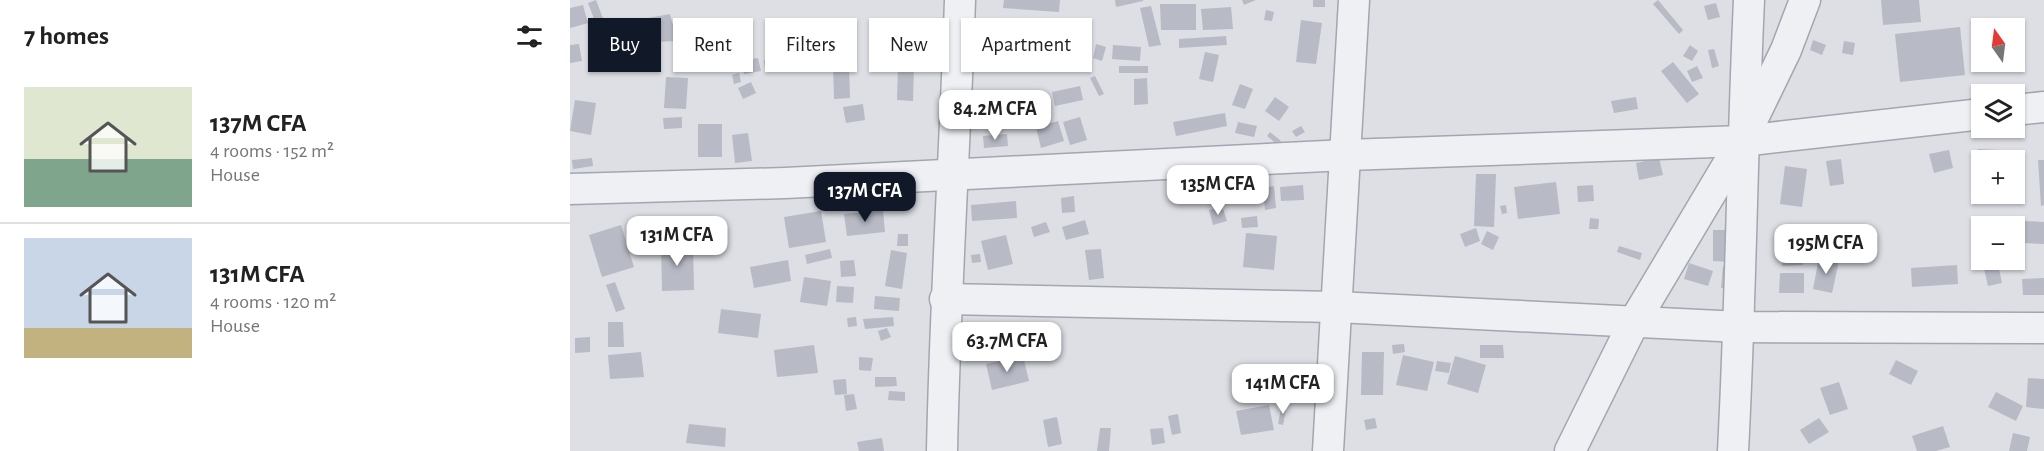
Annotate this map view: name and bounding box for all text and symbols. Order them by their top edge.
chip: Buy [588,18,661,72]
chip: Rent [673,18,753,72]
chip: Filters [765,18,857,72]
chip: New [869,18,949,72]
chip: Apartment [961,18,1092,72]
north arrow [1971,18,2025,72]
map controls [1971,18,2025,270]
icon: filters [513,20,546,53]
text: 7 homes [24,23,109,49]
button: layers [1971,84,2025,138]
pin: 84.2M CFA [926,90,1064,141]
text: 84.2M CFA [953,99,1037,119]
text: 137M CFA [210,110,307,136]
icon: home [72,111,144,183]
text: 4 rooms · 152 m² [210,141,334,161]
button: + [1971,150,2025,204]
text: House [210,165,260,185]
pin: 135M CFA [1156,165,1280,216]
pin: 137M CFA [803,172,927,223]
text: 135M CFA [1181,174,1255,194]
text: 137M CFA [828,181,902,201]
pin: 131M CFA [615,216,739,267]
button: − [1971,216,2025,270]
pin: 195M CFA [1764,224,1888,275]
text: 131M CFA [641,225,713,245]
text: 195M CFA [1788,233,1864,253]
text: 131M CFA [210,261,305,287]
icon: home [72,262,144,334]
text: 4 rooms · 120 m² [210,292,336,312]
text: House [210,316,260,336]
pin: 63.7M CFA [938,322,1076,373]
text: 63.7M CFA [966,331,1048,351]
pin: 141M CFA [1221,364,1345,415]
text: 141M CFA [1246,373,1320,393]

